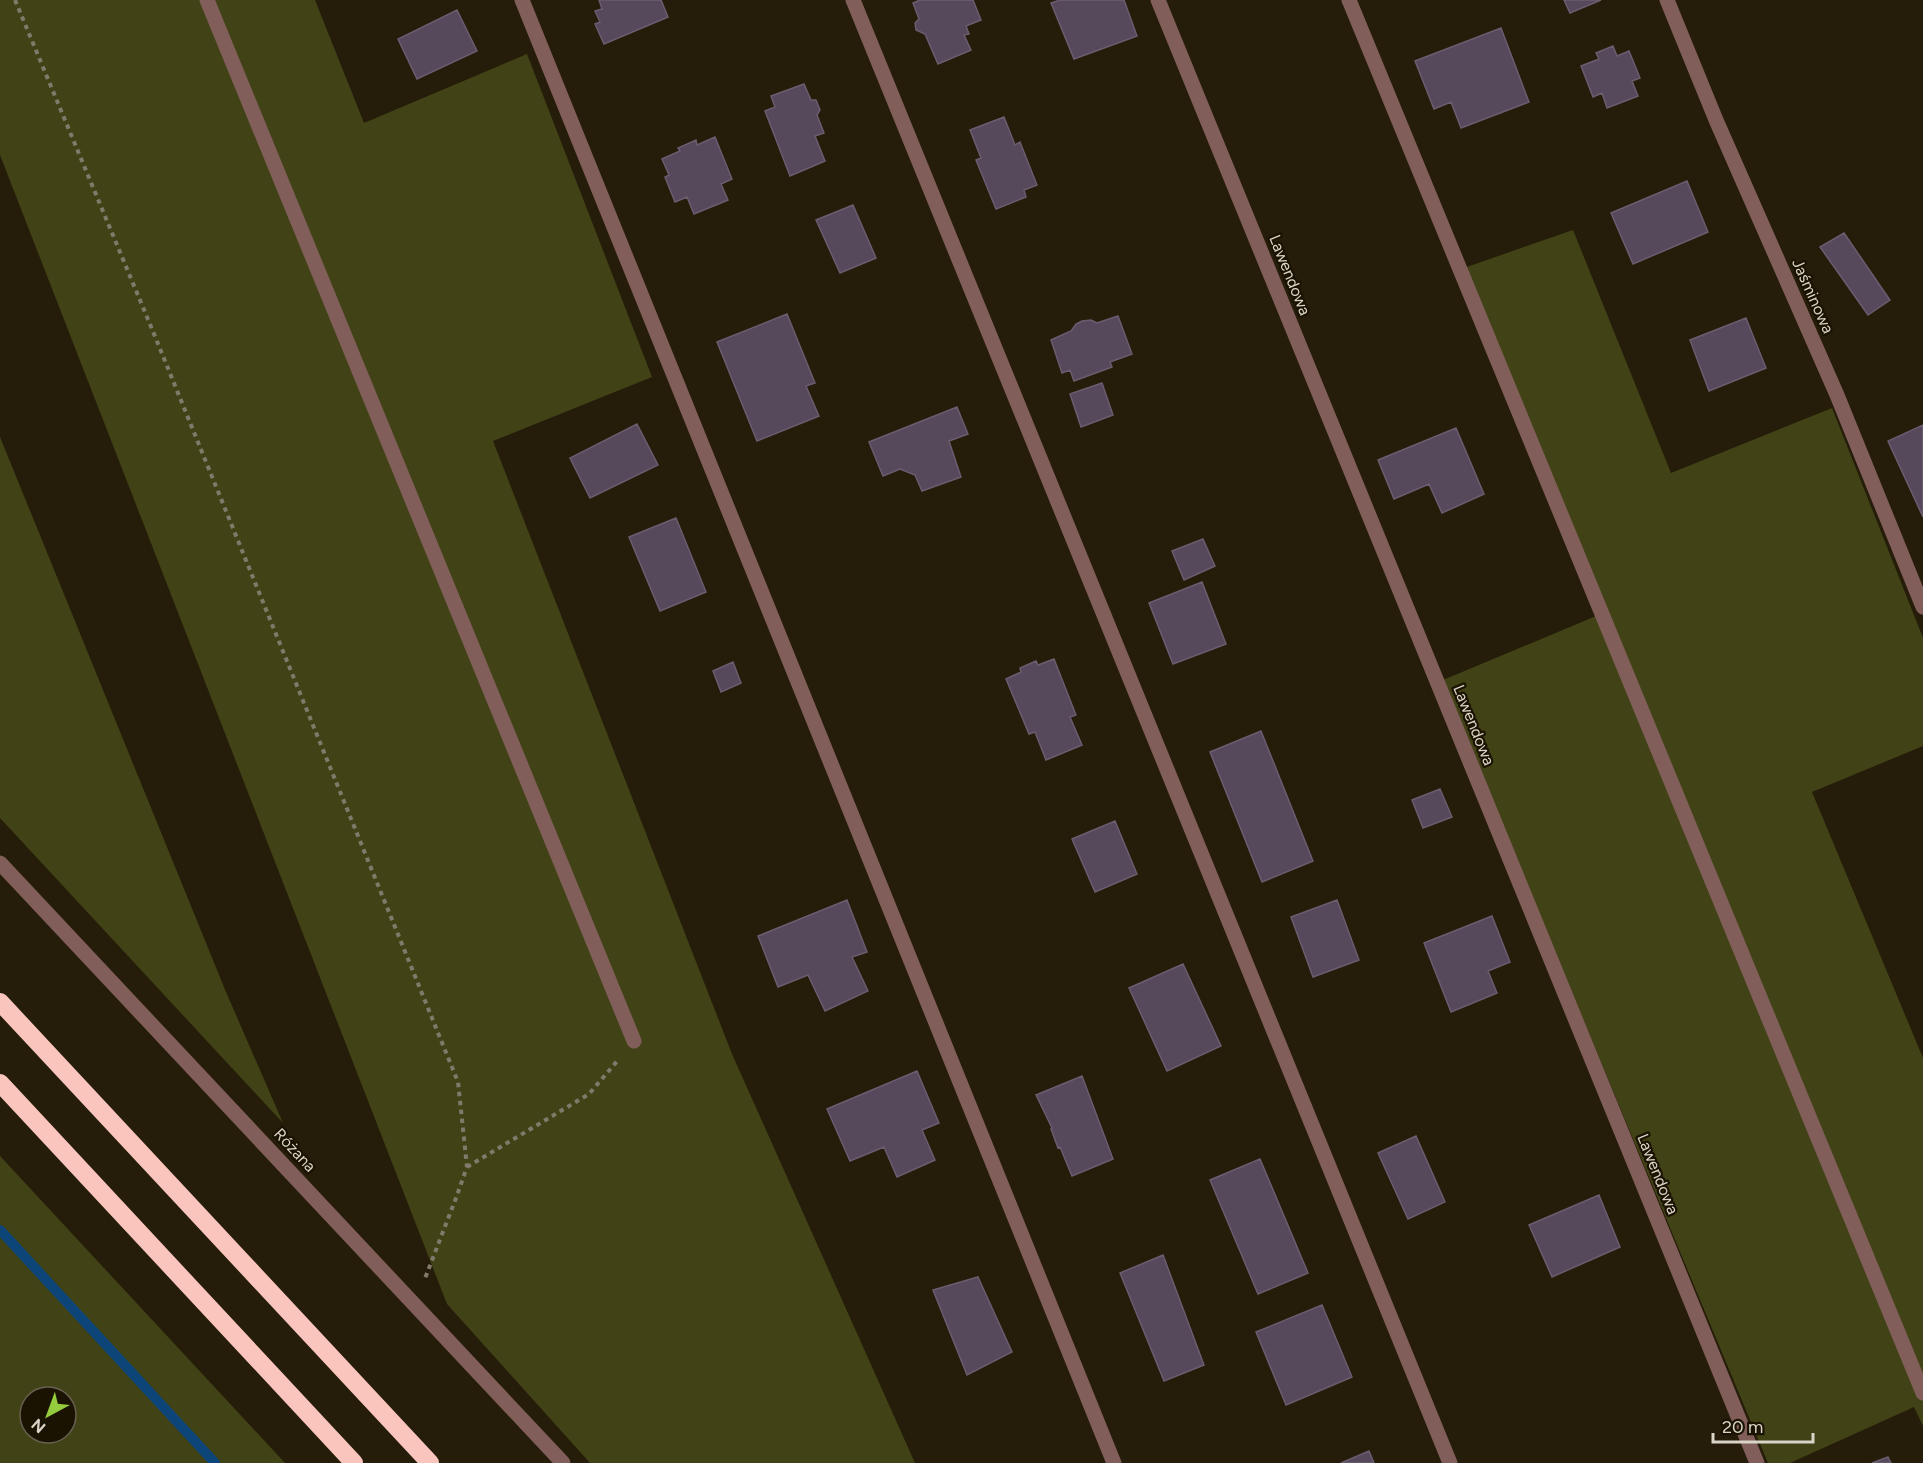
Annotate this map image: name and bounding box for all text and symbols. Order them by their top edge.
street label: Lawendowa [1265,232,1315,318]
street label: Jaśminowa [1788,256,1838,336]
street label: Lawendowa [1449,682,1499,768]
street label: Różana [270,1124,320,1176]
street label: Lawendowa [1633,1131,1683,1217]
north arrow [18,1385,78,1445]
scale bar [1713,1406,1814,1444]
text: N [28,1415,49,1437]
text: 20 m [1722,1416,1763,1438]

